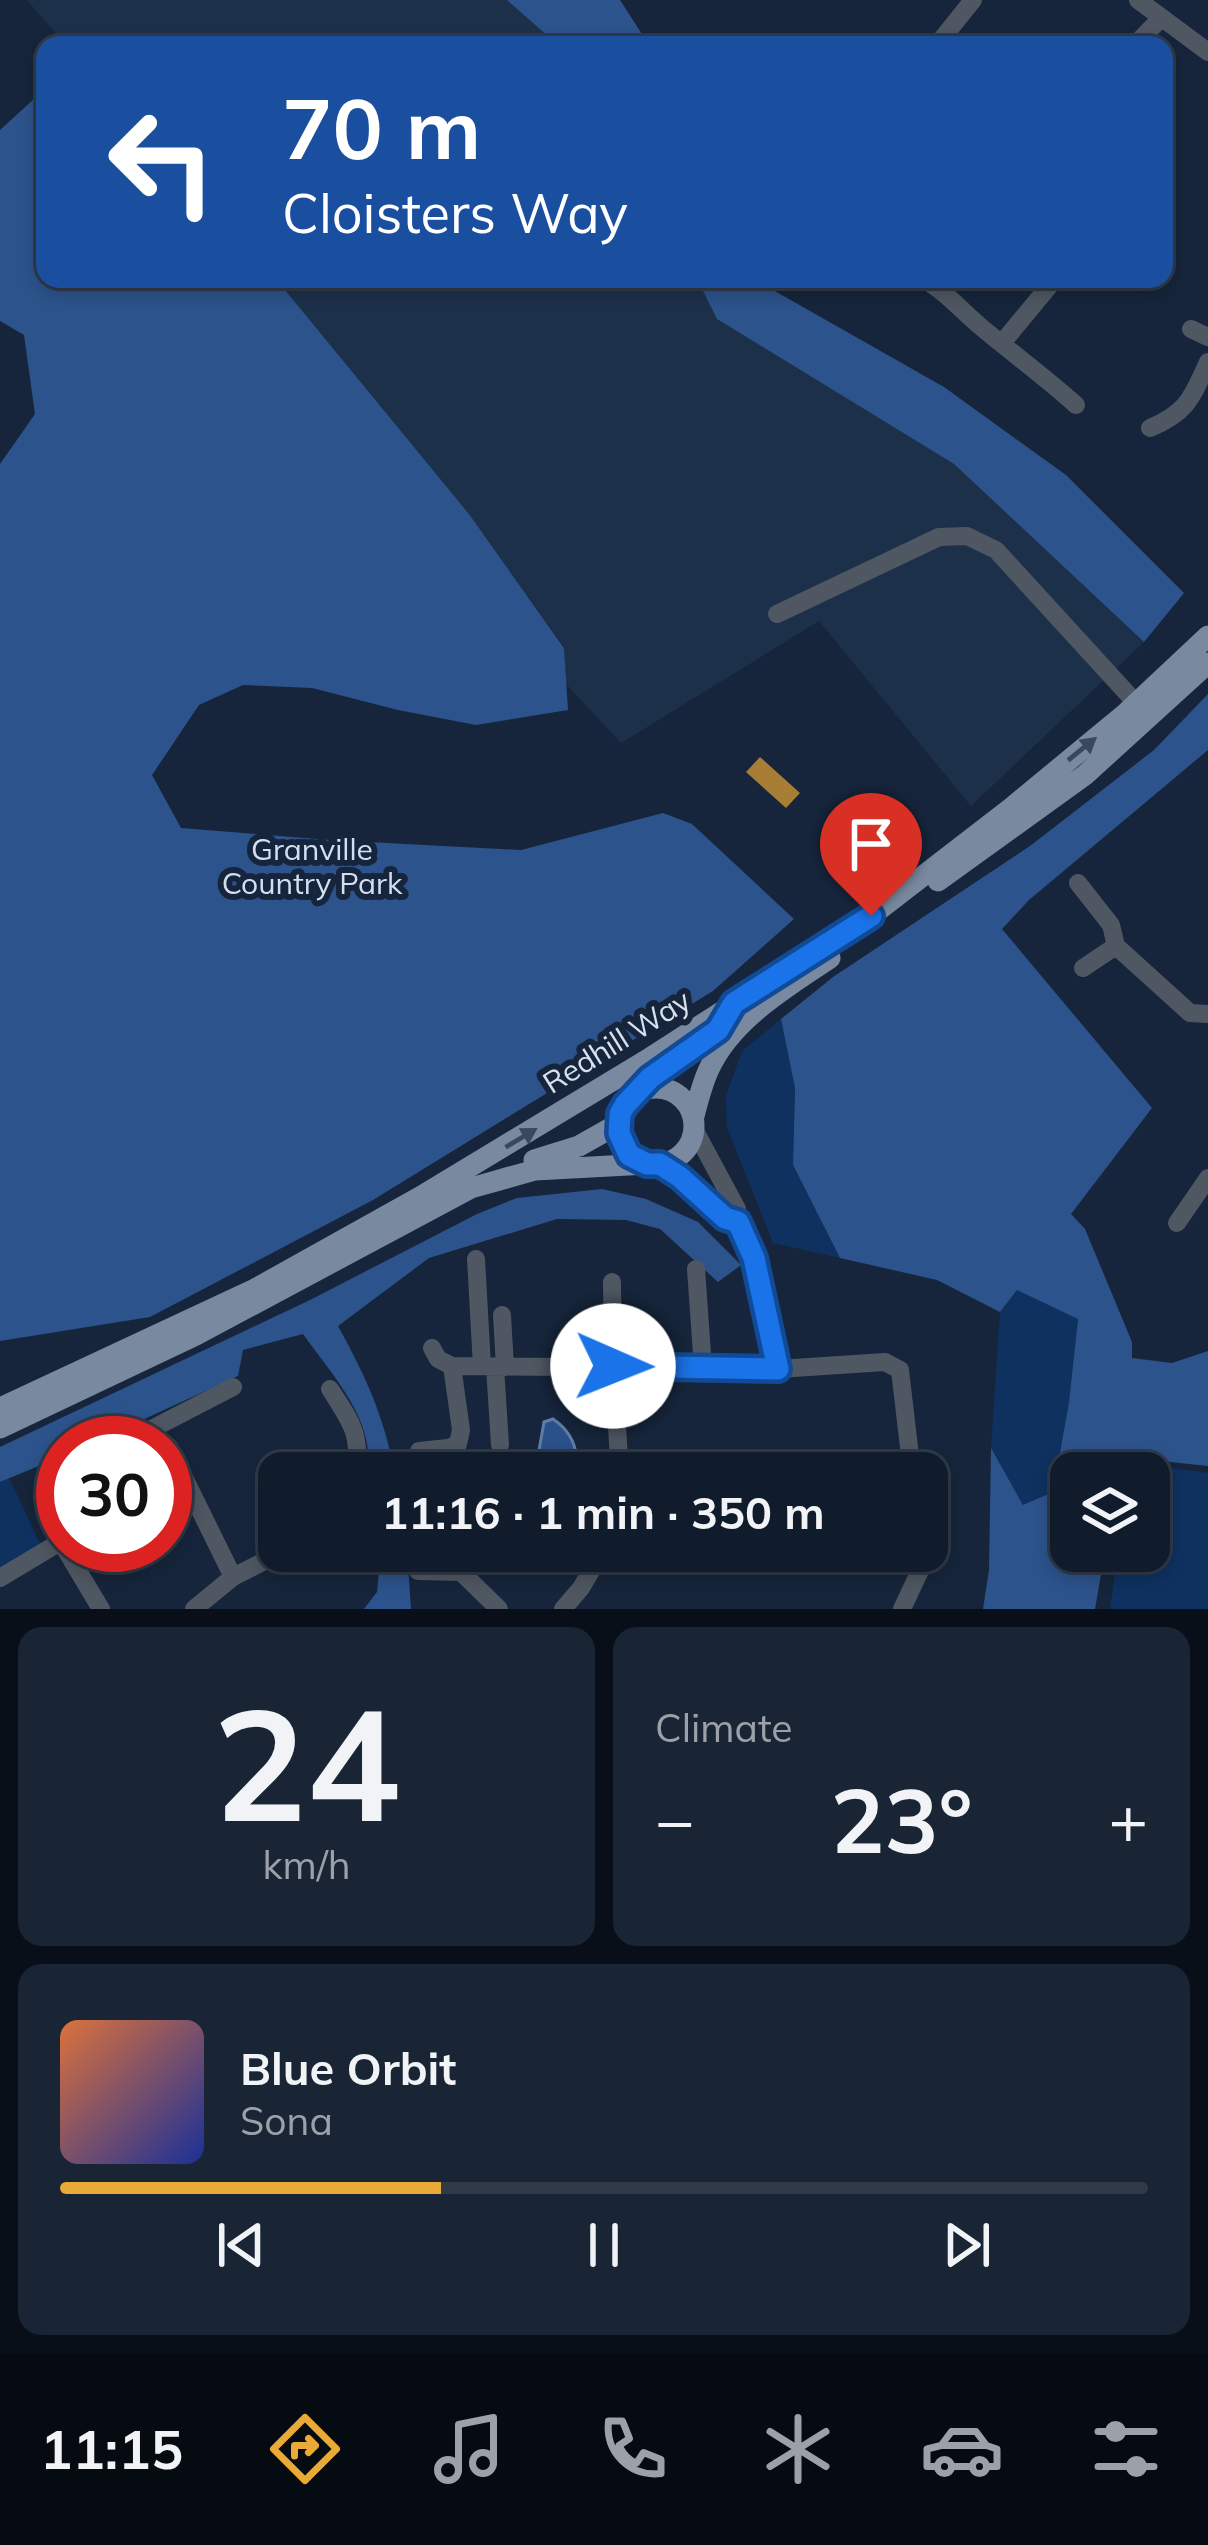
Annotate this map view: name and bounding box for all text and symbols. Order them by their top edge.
text: 70 m [282,75,481,180]
icon: left [84,84,240,240]
text: Cloisters Way [282,179,628,247]
one-way arrow [1067,736,1097,762]
pin [820,793,922,916]
icon: arrive [838,811,904,877]
park label: Granville Country Park [222,830,403,902]
street label: Redhill Way [536,981,697,1102]
one-way arrow [504,1128,538,1149]
position arrow [550,1303,676,1429]
speed limit sign: 30 [36,1416,192,1572]
map controls [1050,1452,1170,1572]
button: layers [1050,1452,1170,1572]
text: 11:16 · 1 min · 350 m [381,1484,825,1540]
text: 24 [213,1664,400,1860]
text: Climate [655,1703,793,1752]
text: 23° [830,1763,973,1876]
text: − [655,1778,695,1861]
text: + [1108,1778,1148,1861]
text: km/h [262,1840,351,1889]
text: Blue Orbit [240,2040,456,2096]
text: Sona [240,2096,333,2145]
icon: previous [208,2212,274,2278]
icon: pause [571,2212,637,2278]
icon: next [934,2212,1000,2278]
icon: directions [263,2407,347,2491]
icon: music [427,2407,511,2491]
icon: phone [591,2407,675,2491]
icon: climate [756,2407,840,2491]
icon: car [920,2407,1004,2491]
icon: filters [1084,2407,1168,2491]
text: 11:15 [40,2415,183,2483]

